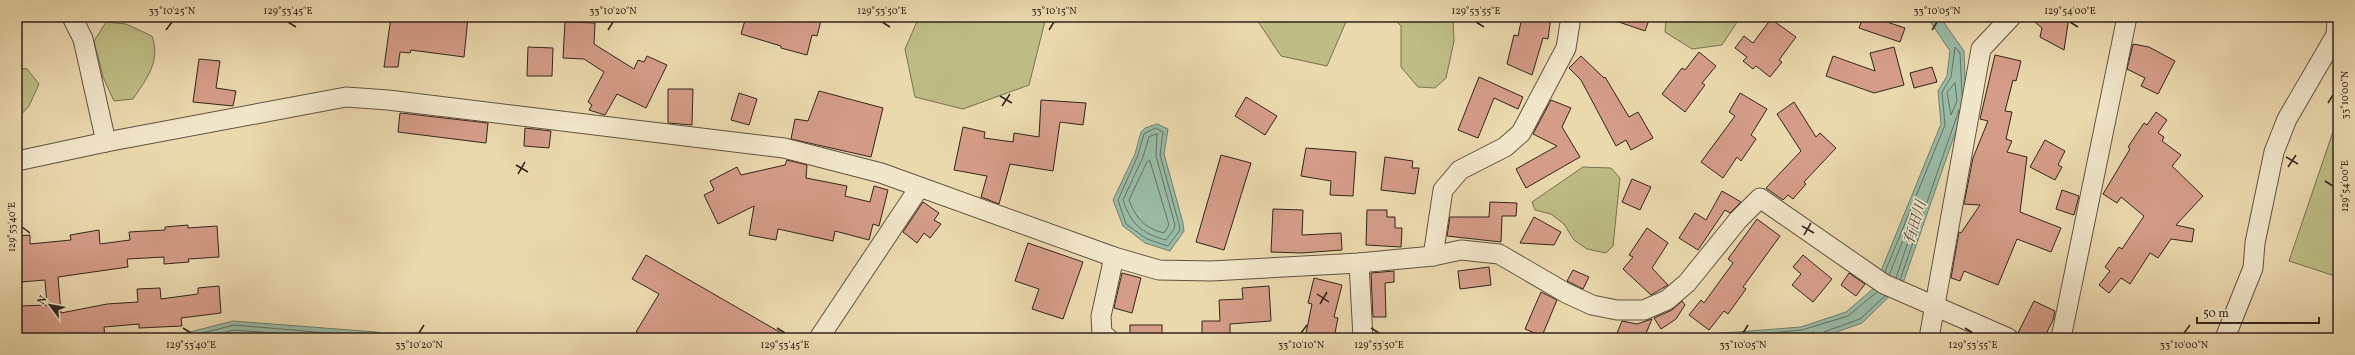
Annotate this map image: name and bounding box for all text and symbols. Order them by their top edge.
text: 33°10'25"N [149,4,196,18]
text: 129°53'45"E [264,4,312,18]
text: 33°10'20"N [589,4,637,18]
text: 129°53'50"E [857,4,907,18]
text: 33°10'15"N [1031,4,1077,18]
text: 129°53'55"E [1452,4,1500,18]
text: 33°10'05"N [1914,4,1961,18]
text: 129°54'00"E [2044,4,2096,18]
text: 33°10'00"N [2338,70,2352,119]
text: 129°54'00"E [2338,160,2352,212]
water label: 有田川 [1899,197,1933,248]
text: 129°53'40"E [5,202,19,252]
north arrow [30,285,70,325]
text: N [34,293,51,308]
scale bar [2197,299,2319,325]
text: 50 m [2203,306,2229,322]
text: 129°53'40"E [166,338,216,352]
text: 33°10'20"N [395,338,443,352]
text: 129°53'45"E [761,338,809,352]
text: 33°10'10"N [1278,338,1325,352]
text: 129°53'50"E [1354,338,1404,352]
text: 33°10'05"N [1720,338,1767,352]
text: 129°53'55"E [1949,338,1997,352]
text: 33°10'00"N [2160,338,2209,352]

